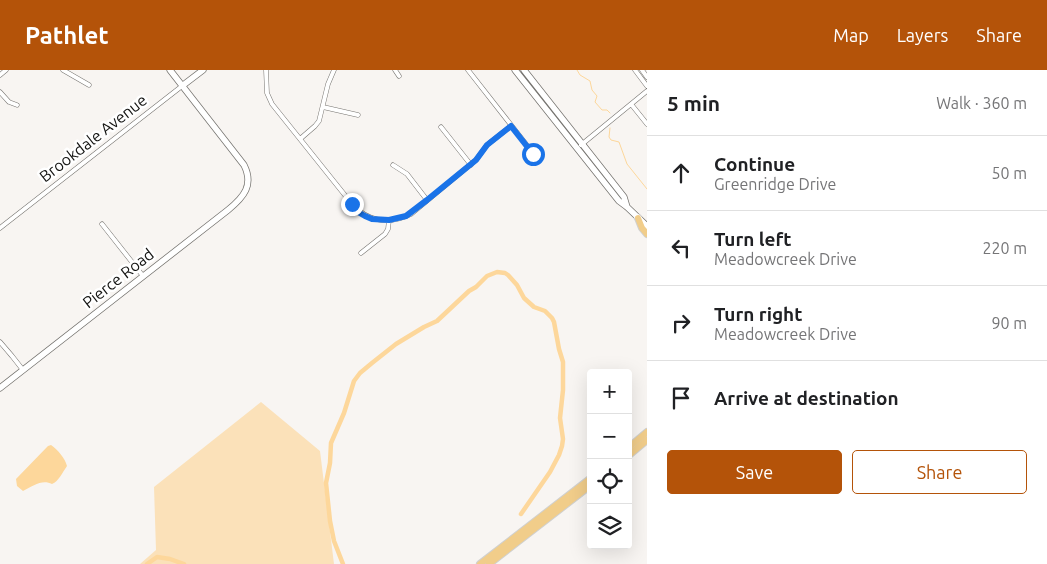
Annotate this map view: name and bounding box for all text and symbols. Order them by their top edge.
text: Pathlet [25,22,109,49]
text: Map [833,25,869,45]
text: Layers [897,25,948,45]
text: Share [976,25,1022,45]
street label: Brookdale Avenue [36,91,150,185]
text: 5 min [667,91,720,115]
text: Walk · 360 m [936,94,1027,112]
route start [522,143,545,166]
text: Continue [714,153,795,175]
icon: ahead [667,159,695,187]
text: 50 m [991,164,1027,182]
text: Greenridge Drive [714,175,836,193]
route end [341,193,364,216]
text: Turn left [714,228,792,250]
icon: left [667,234,695,262]
text: 220 m [982,239,1027,257]
street label: Pierce Road [79,245,157,311]
text: Meadowcreek Drive [714,250,857,268]
text: Turn right [714,303,802,325]
icon: right [667,309,695,337]
text: 90 m [991,314,1027,332]
text: Meadowcreek Drive [714,325,857,343]
map controls [587,369,632,549]
button: + [587,369,632,414]
icon: arrive [667,384,695,412]
text: Arrive at destination [714,387,899,409]
button: − [587,414,632,459]
button: Save [667,450,842,494]
button: Share [852,450,1027,494]
button: locate [587,459,632,504]
button: layers [587,504,632,549]

